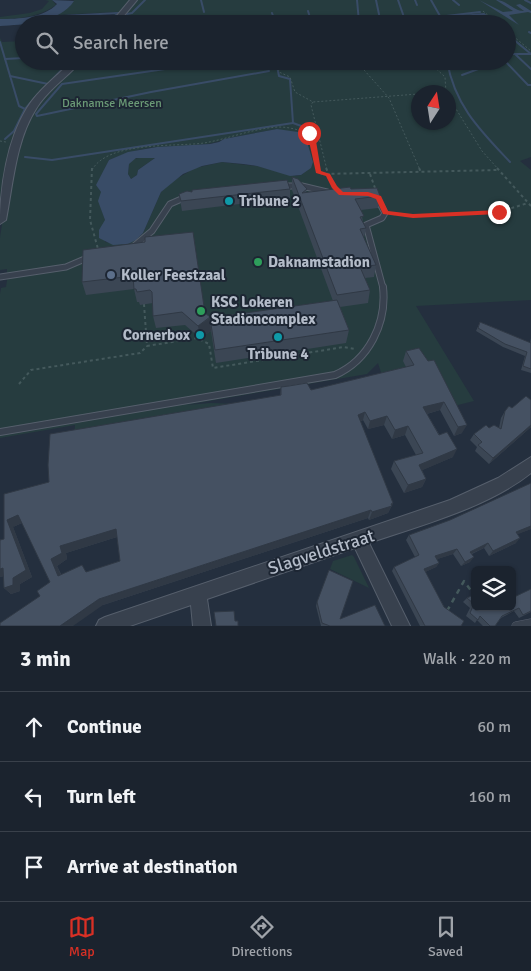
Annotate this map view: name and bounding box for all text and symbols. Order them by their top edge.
search box [15,15,516,70]
icon: search [33,29,61,57]
text: Search here [73,31,169,55]
north arrow [411,85,456,130]
park label: Daknamse Meersen [62,96,162,111]
route start [298,122,321,145]
place label: Tribune 2 [239,192,300,210]
marker: Tribune 2 [223,195,235,207]
route end [488,201,511,224]
place label: Daknamstadion [268,253,370,271]
marker: Daknamstadion [252,256,264,268]
place label: Koller Feestzaal [121,266,226,284]
marker: Koller Feestzaal [105,269,117,281]
place label: KSC Lokeren Stadioncomplex [211,293,316,328]
marker: KSC Lokeren Stadioncomplex [195,305,207,317]
place label: Cornerbox [123,326,191,344]
marker: Cornerbox [194,329,206,341]
marker: Tribune 4 [272,331,284,343]
place label: Tribune 4 [248,345,309,363]
street label: Slagveldstraat [265,524,377,580]
map controls [471,566,516,611]
button: layers [471,566,516,611]
text: 3 min [20,646,71,672]
text: Walk · 220 m [423,649,511,669]
icon: ahead [20,713,48,741]
text: Continue [67,715,142,739]
text: 60 m [477,717,511,737]
icon: left [20,783,48,811]
text: Turn left [67,785,136,809]
text: 160 m [469,787,511,807]
icon: arrive [20,853,48,881]
text: Arrive at destination [67,855,238,879]
tab: Map [68,913,96,960]
tab: Directions [231,913,292,960]
tab: Saved [428,913,463,960]

